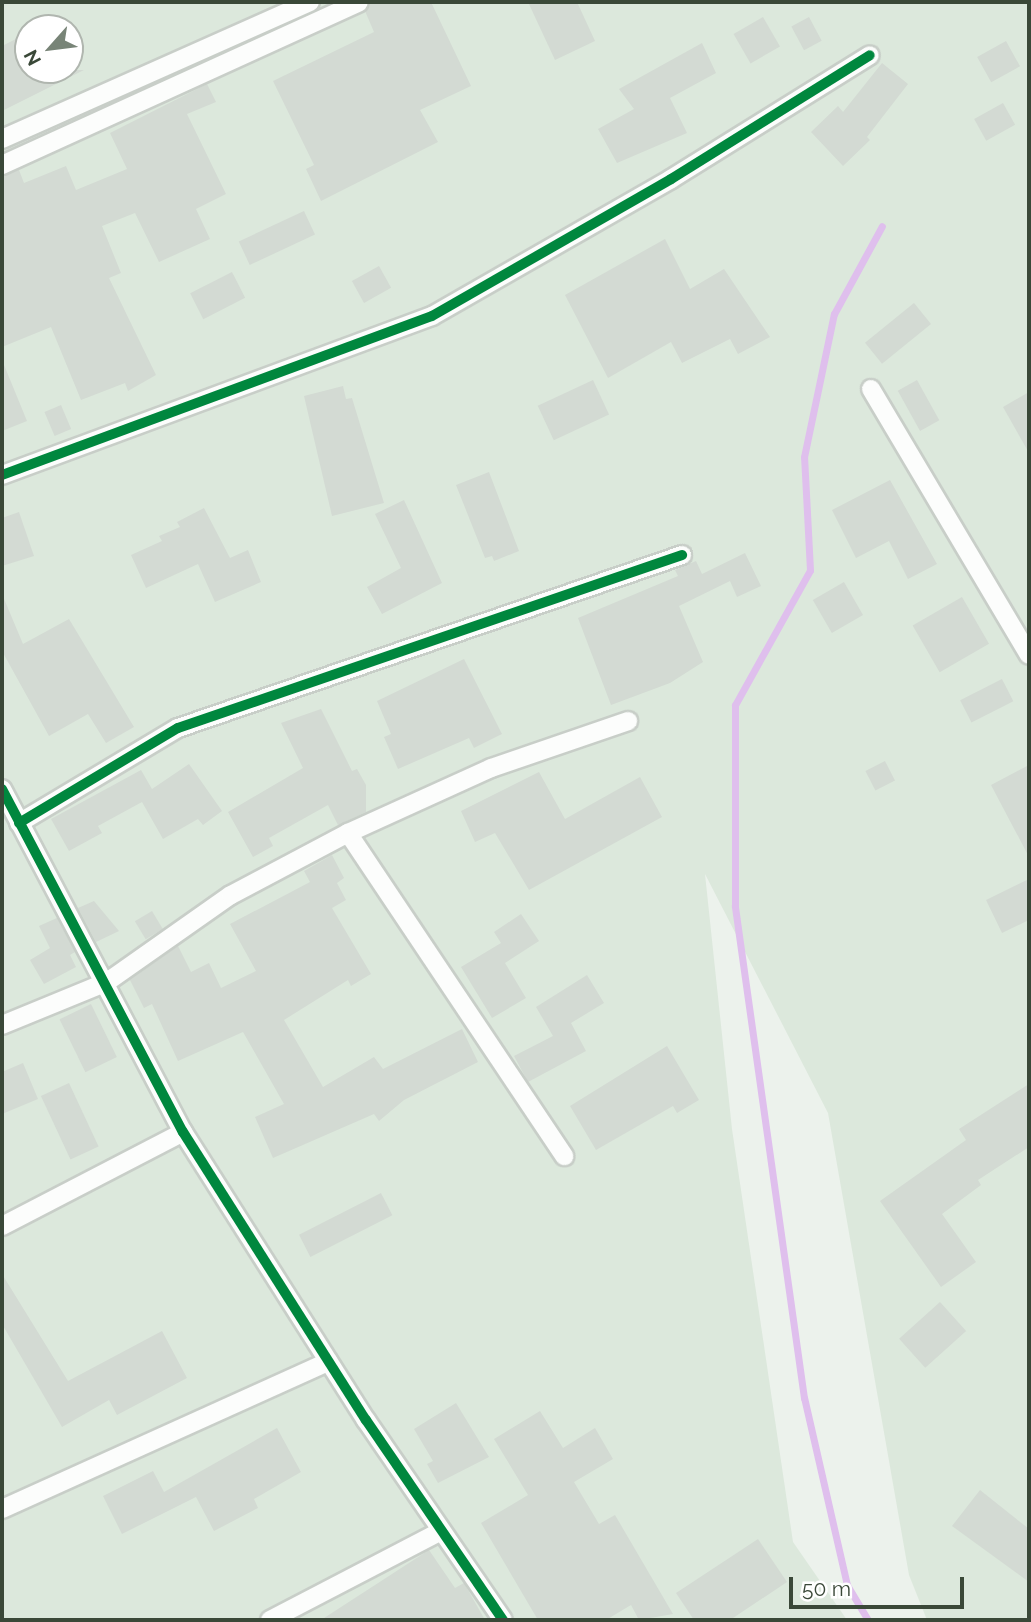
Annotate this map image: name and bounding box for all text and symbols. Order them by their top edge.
north arrow [14,14,84,84]
text: N [19,46,45,69]
scale bar [793,1562,968,1606]
text: 50 m [802,1576,851,1601]

